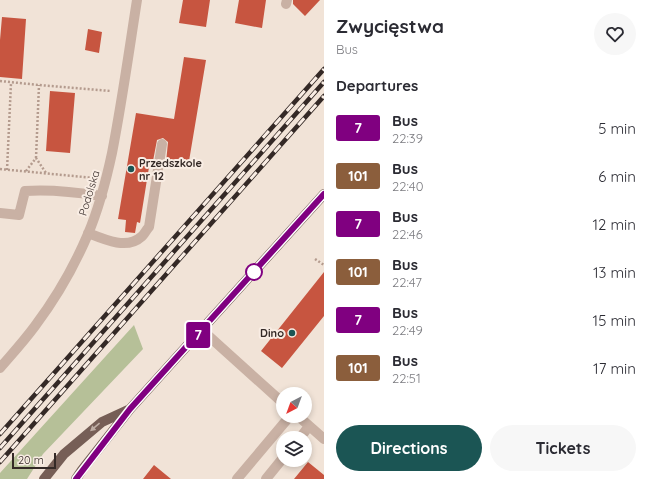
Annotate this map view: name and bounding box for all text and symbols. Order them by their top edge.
button: heart [594,13,636,55]
text: Zwycięstwa [336,14,444,38]
text: Bus [336,41,358,57]
text: Departures [336,76,418,95]
text: Bus [392,111,418,130]
text: 7 [354,119,362,137]
text: 5 min [598,119,636,138]
text: 22:39 [392,130,423,146]
place label: Przedszkole nr 12 [139,156,202,183]
text: Bus [392,159,418,178]
marker: Przedszkole nr 12 [126,164,136,174]
text: 101 [348,167,368,185]
text: 6 min [598,167,636,186]
street label: Podolska [75,169,103,217]
text: 22:40 [392,178,423,194]
text: Bus [392,207,418,226]
text: 7 [354,215,362,233]
text: 12 min [592,215,636,234]
text: 22:46 [392,226,423,242]
text: Bus [392,255,418,274]
unlabelled marker [245,263,263,281]
text: 101 [348,263,368,281]
text: 13 min [593,263,636,282]
text: 22:47 [392,274,422,290]
text: Bus [392,303,418,322]
text: 7 [354,311,362,329]
text: 15 min [593,311,636,330]
line badge: 7 [185,322,211,348]
text: 22:49 [392,322,423,338]
text: 7 [194,326,202,344]
place label: Dino [260,326,284,340]
marker: Dino [287,328,297,338]
text: Bus [392,351,418,370]
text: 101 [348,359,368,377]
text: 17 min [593,359,636,378]
text: 22:51 [392,370,421,386]
north arrow [276,387,312,423]
map controls [276,387,312,467]
one-way arrow [90,423,101,432]
button: Directions [336,425,482,471]
button: Tickets [490,425,636,471]
button: layers [276,431,312,467]
scale bar [12,451,56,470]
text: 20 m [18,453,44,467]

